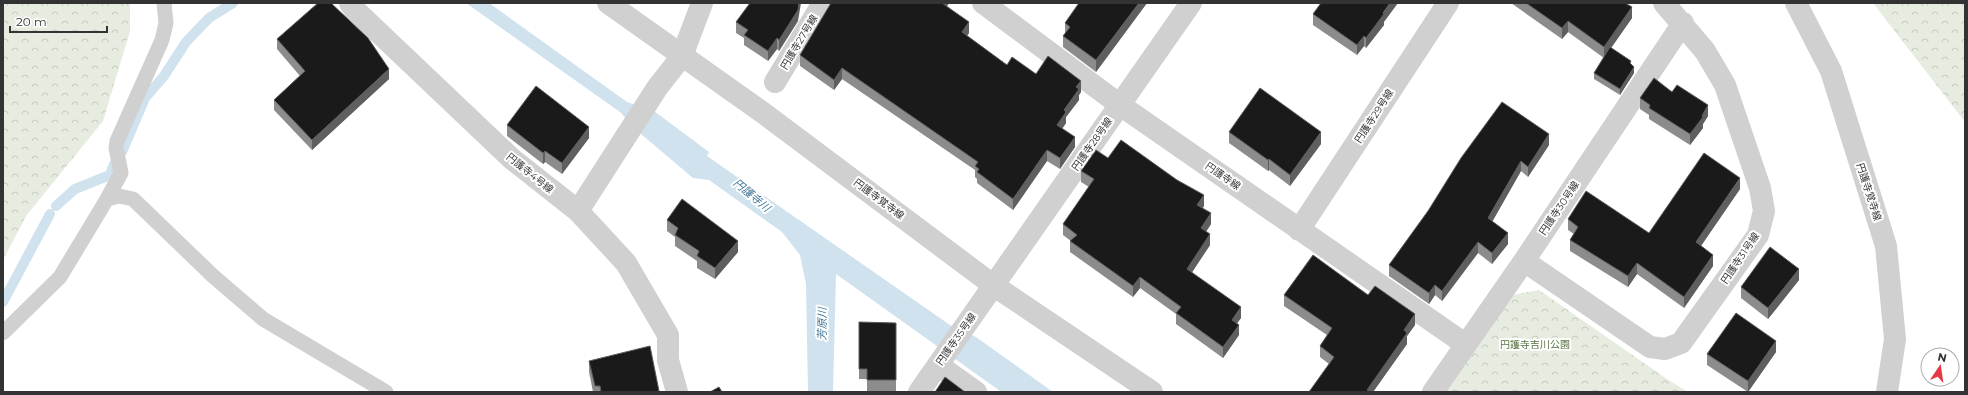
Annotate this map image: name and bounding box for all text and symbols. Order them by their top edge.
scale bar [10,8,107,34]
street label: 円護寺27号線 [778,12,820,72]
text: 20 m [16,14,47,29]
street label: 円護寺29号線 [1352,87,1396,145]
street label: 円護寺28号線 [1069,115,1115,173]
street label: 円護寺4号線 [504,150,556,196]
street label: 円護寺線 [1203,159,1243,193]
street label: 円護寺覚寺線 [1854,161,1884,223]
water label: 円護寺川 [731,175,774,215]
street label: 円護寺覚寺線 [851,176,907,222]
street label: 円護寺30号線 [1536,179,1582,237]
street label: 円護寺31号線 [1718,230,1762,286]
water label: 芳原川 [815,306,829,341]
street label: 円護寺35号線 [933,310,979,368]
park label: 円護寺吉川公園 [1500,338,1570,351]
north arrow [1920,347,1960,387]
text: N [1936,349,1948,365]

